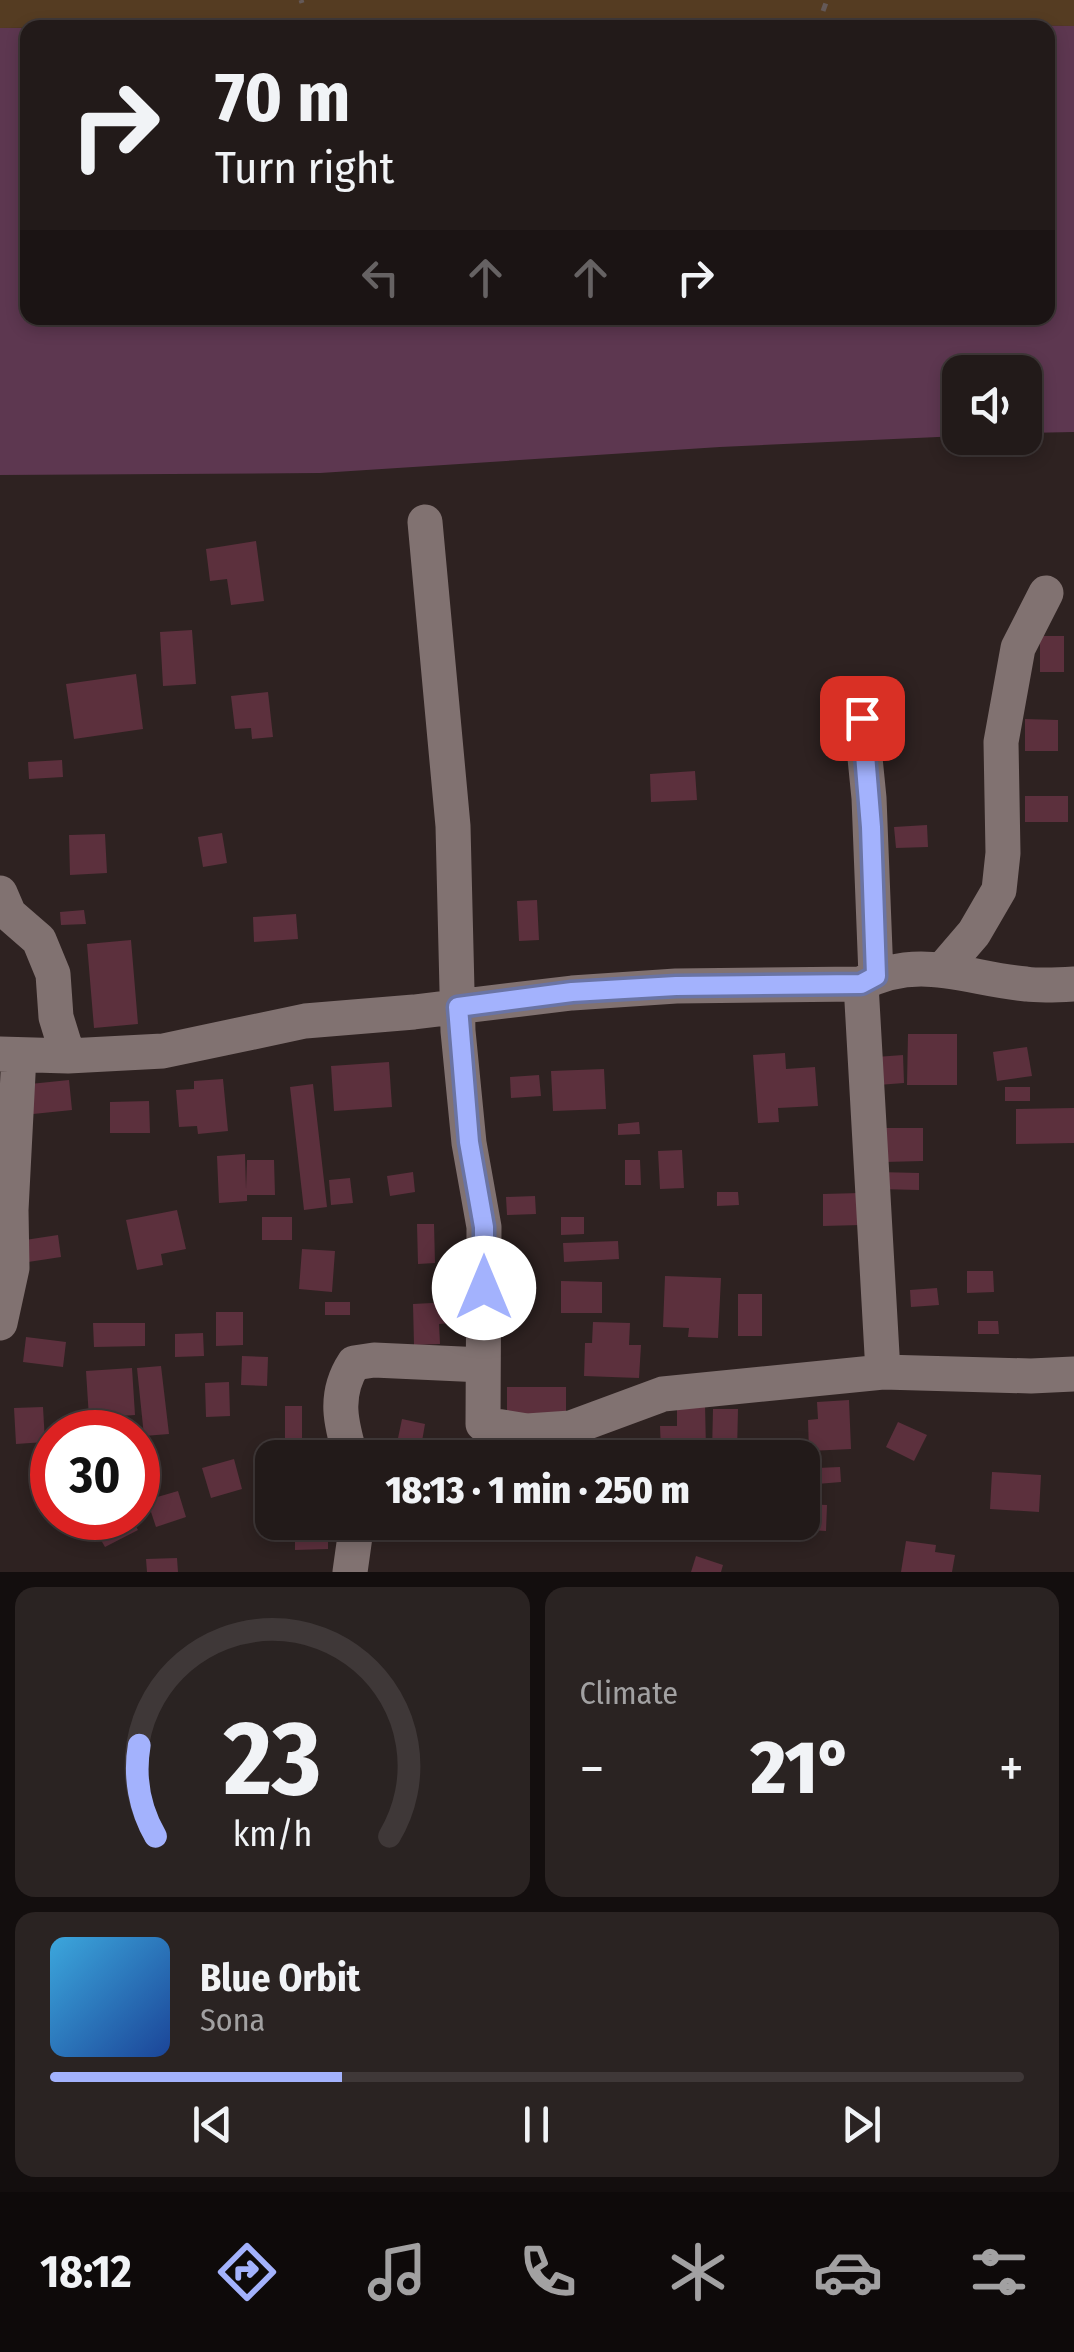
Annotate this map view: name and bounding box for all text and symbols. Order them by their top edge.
text: 70 m [215,56,350,140]
icon: right [50,60,180,190]
text: Turn right [215,141,394,195]
icon: left [353,250,408,305]
icon: ahead [458,250,513,305]
icon: ahead [563,250,618,305]
icon: right [668,250,723,305]
map controls [942,355,1042,455]
button: sound [942,355,1042,455]
pin [820,676,905,761]
icon: arrive [835,691,890,746]
position arrow [432,1236,536,1340]
speed limit sign: 30 [30,1410,160,1540]
text: 18:13 · 1 min · 250 m [385,1467,690,1513]
text: Climate [580,1674,678,1712]
text: 23 [223,1697,321,1822]
text: 21° [751,1723,852,1813]
text: − [580,1736,604,1802]
text: + [999,1736,1024,1802]
text: km/h [232,1813,312,1855]
text: Blue Orbit [200,1955,360,2001]
text: Sona [200,2001,265,2039]
icon: previous [185,2097,240,2152]
icon: pause [509,2097,564,2152]
icon: next [834,2097,889,2152]
icon: directions [212,2237,282,2307]
icon: music [362,2237,432,2307]
icon: phone [513,2237,583,2307]
icon: climate [663,2237,733,2307]
icon: car [813,2237,883,2307]
icon: filters [964,2237,1034,2307]
text: 18:12 [40,2245,132,2299]

